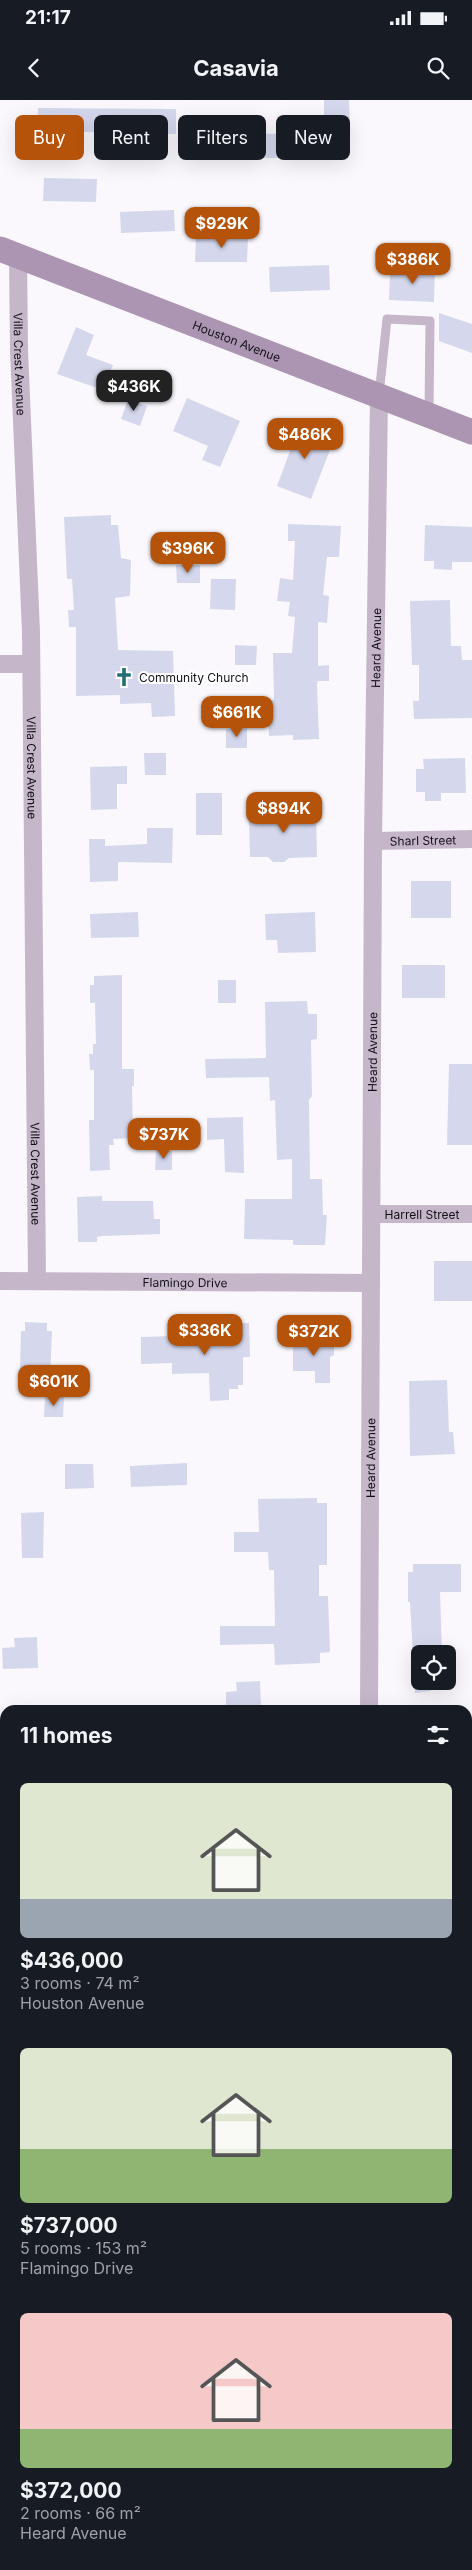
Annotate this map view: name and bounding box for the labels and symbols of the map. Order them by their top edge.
pin: $929K [187,206,257,249]
pin: $386K [378,242,448,285]
street label: Villa Crest Avenue [11,312,29,416]
street label: Houston Avenue [191,317,283,365]
pin: $436K [99,370,169,412]
pin: $486K [270,418,340,460]
pin: $396K [153,532,223,574]
street label: Heard Avenue [368,608,384,688]
church icon: Community Church [113,666,135,688]
place label: Community Church [139,670,249,685]
pin: $661K [202,696,272,738]
street label: Villa Crest Avenue [24,716,40,819]
pin: $894K [249,792,319,834]
street label: Sharl Street [390,832,456,848]
street label: Heard Avenue [364,1012,380,1092]
pin: $737K [129,1118,199,1160]
street label: Villa Crest Avenue [28,1122,44,1225]
street label: Harrell Street [385,1207,459,1222]
street label: Flamingo Drive [142,1274,228,1290]
pin: $336K [170,1314,240,1356]
pin: $372K [279,1314,349,1357]
pin: $601K [19,1364,89,1407]
street label: Heard Avenue [362,1418,378,1498]

